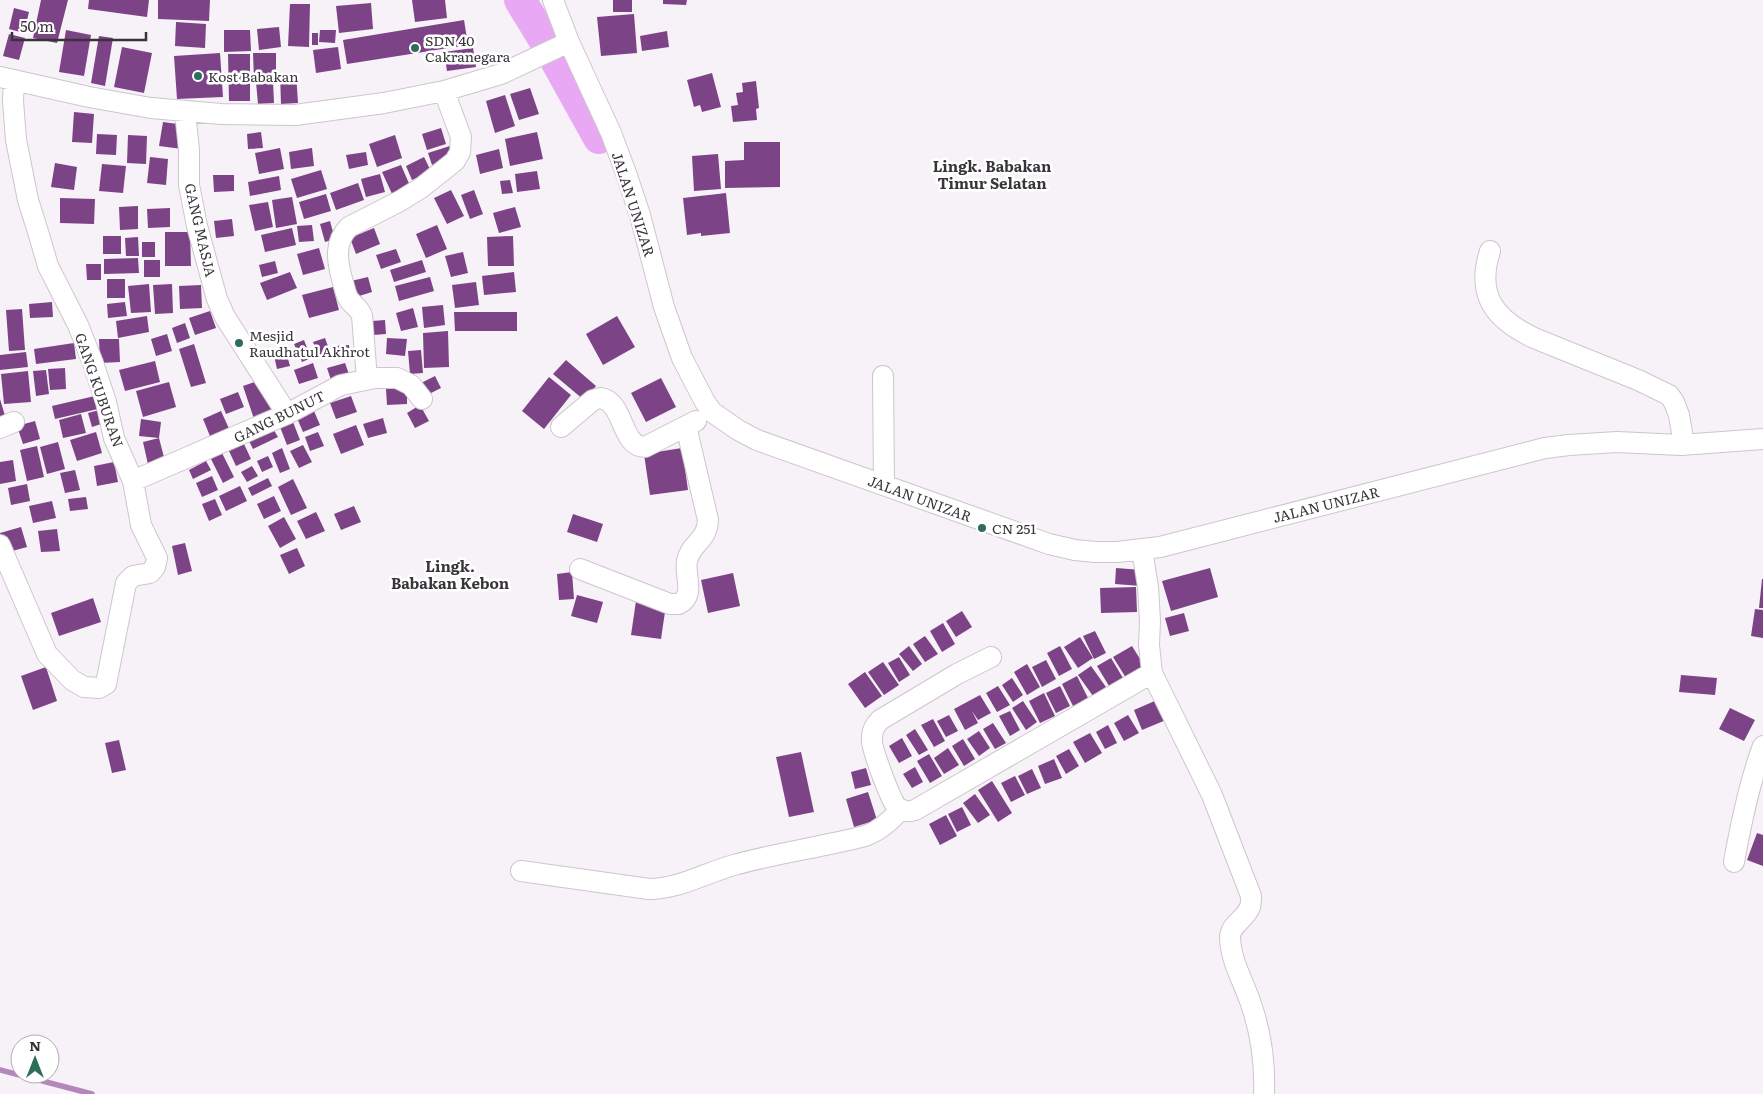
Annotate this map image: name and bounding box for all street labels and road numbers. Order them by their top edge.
street label: JALAN UNIZAR [608,149,660,259]
street label: GANG MASJA [181,181,222,279]
street label: GANG KUBURAN [71,330,129,450]
street label: GANG BUNUT [230,385,328,447]
street label: JALAN UNIZAR [865,470,975,526]
street label: JALAN UNIZAR [1271,481,1381,527]

